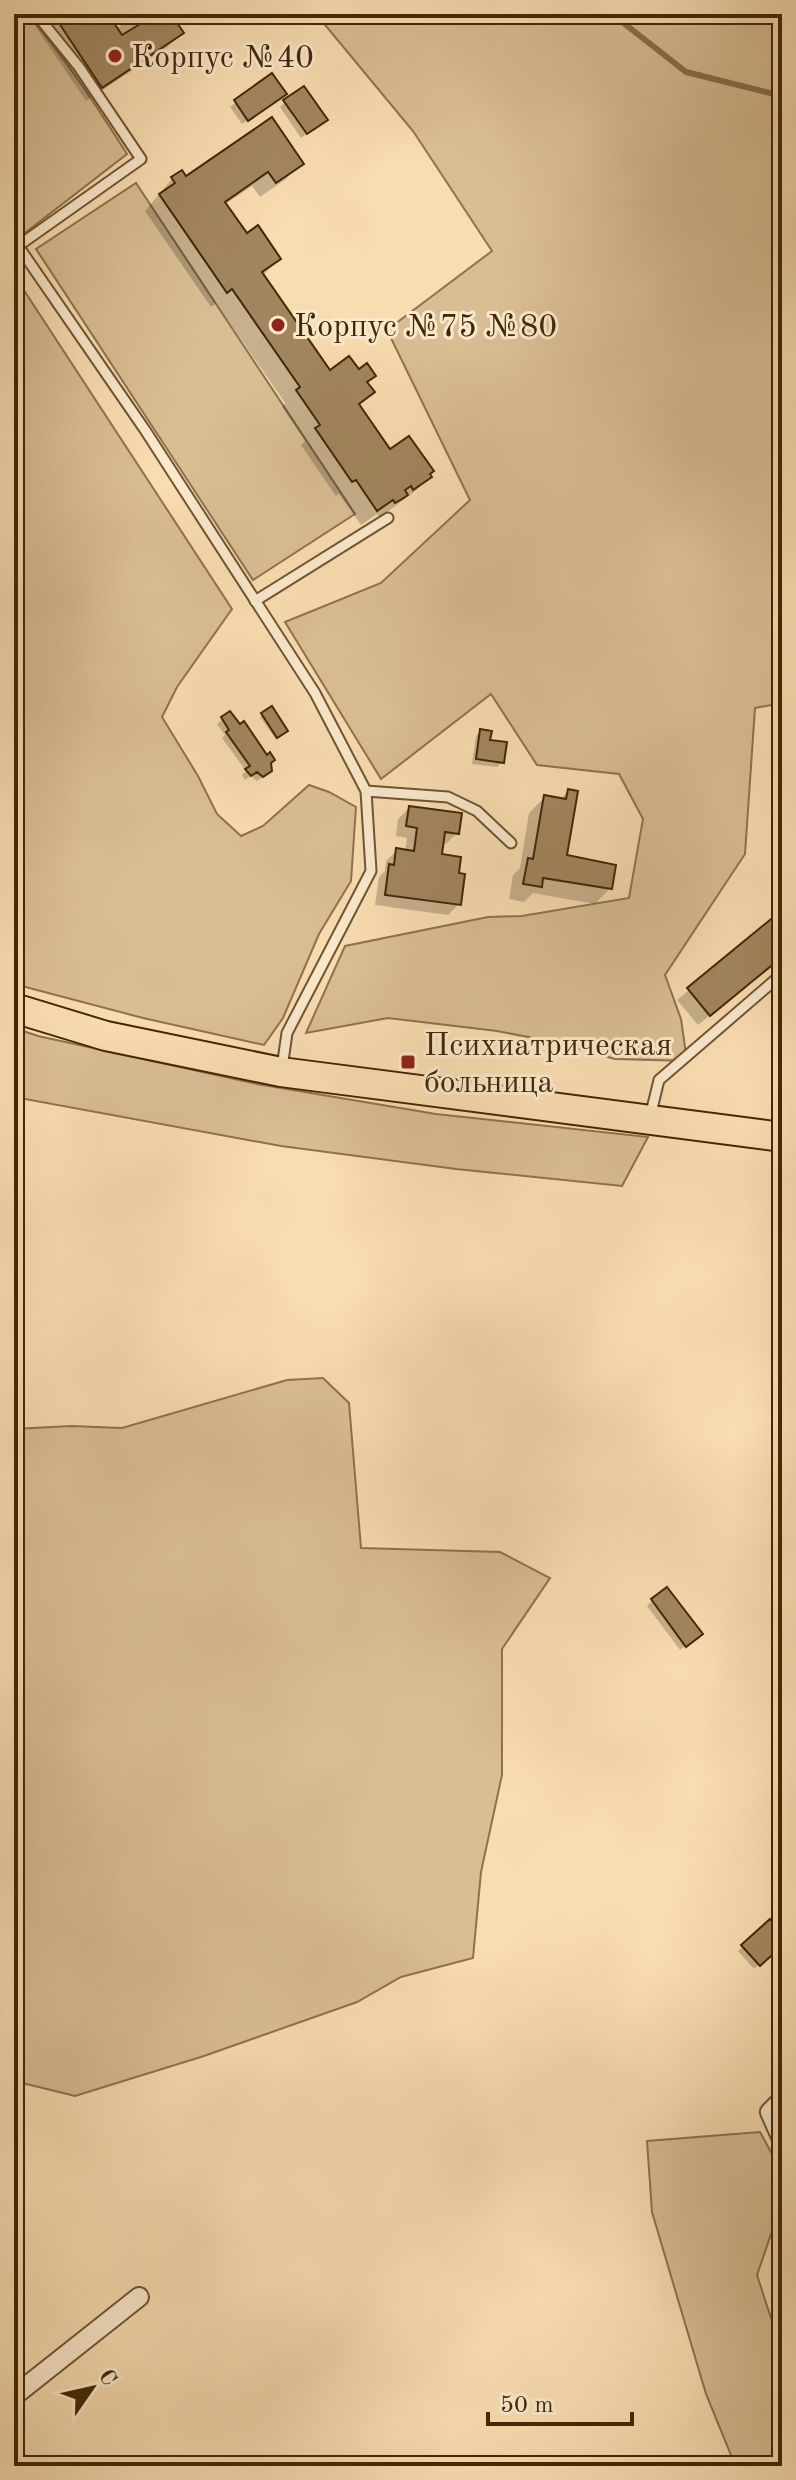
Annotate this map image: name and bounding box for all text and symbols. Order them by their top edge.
place label: Корпус №40 [131,43,314,75]
marker: Корпус №40 [106,47,124,65]
place label: Корпус №75 №80 [294,312,557,344]
marker: Корпус №75 №80 [269,316,287,334]
place label: Психиатрическая больница [424,1031,672,1100]
marker: Психиатрическая больница [399,1053,417,1071]
north arrow [52,2348,132,2428]
text: С [94,2366,120,2390]
scale bar [488,2376,632,2426]
text: 50 m [500,2394,554,2418]

